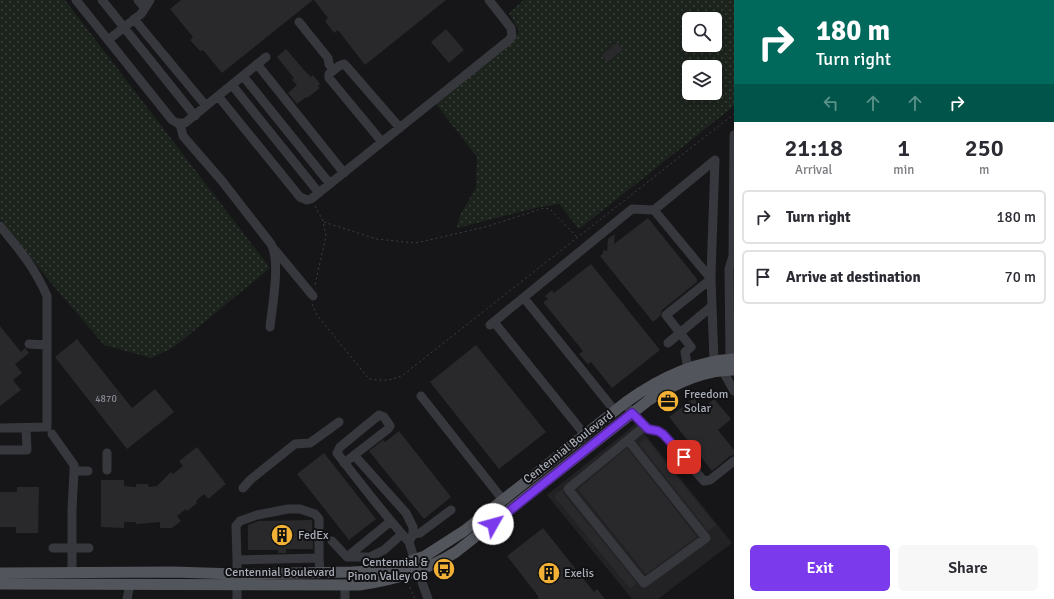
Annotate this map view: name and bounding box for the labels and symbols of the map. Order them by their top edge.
place label: Freedom Solar [684,387,728,416]
office icon: Freedom Solar [655,388,681,414]
house number: 4870 [95,393,117,405]
street label: Centennial Boulevard [520,408,616,487]
pin [667,440,701,474]
position arrow [472,503,514,545]
building icon: FedEx [269,522,295,548]
place label: FedEx [298,528,329,543]
place label: Centennial & Pinon Valley OB [347,555,429,584]
bus stop icon: Centennial & Pinon Valley OB [431,556,457,582]
building icon: Exelis [536,560,562,586]
street label: Centennial Boulevard [225,565,335,580]
place label: Exelis [564,566,594,581]

